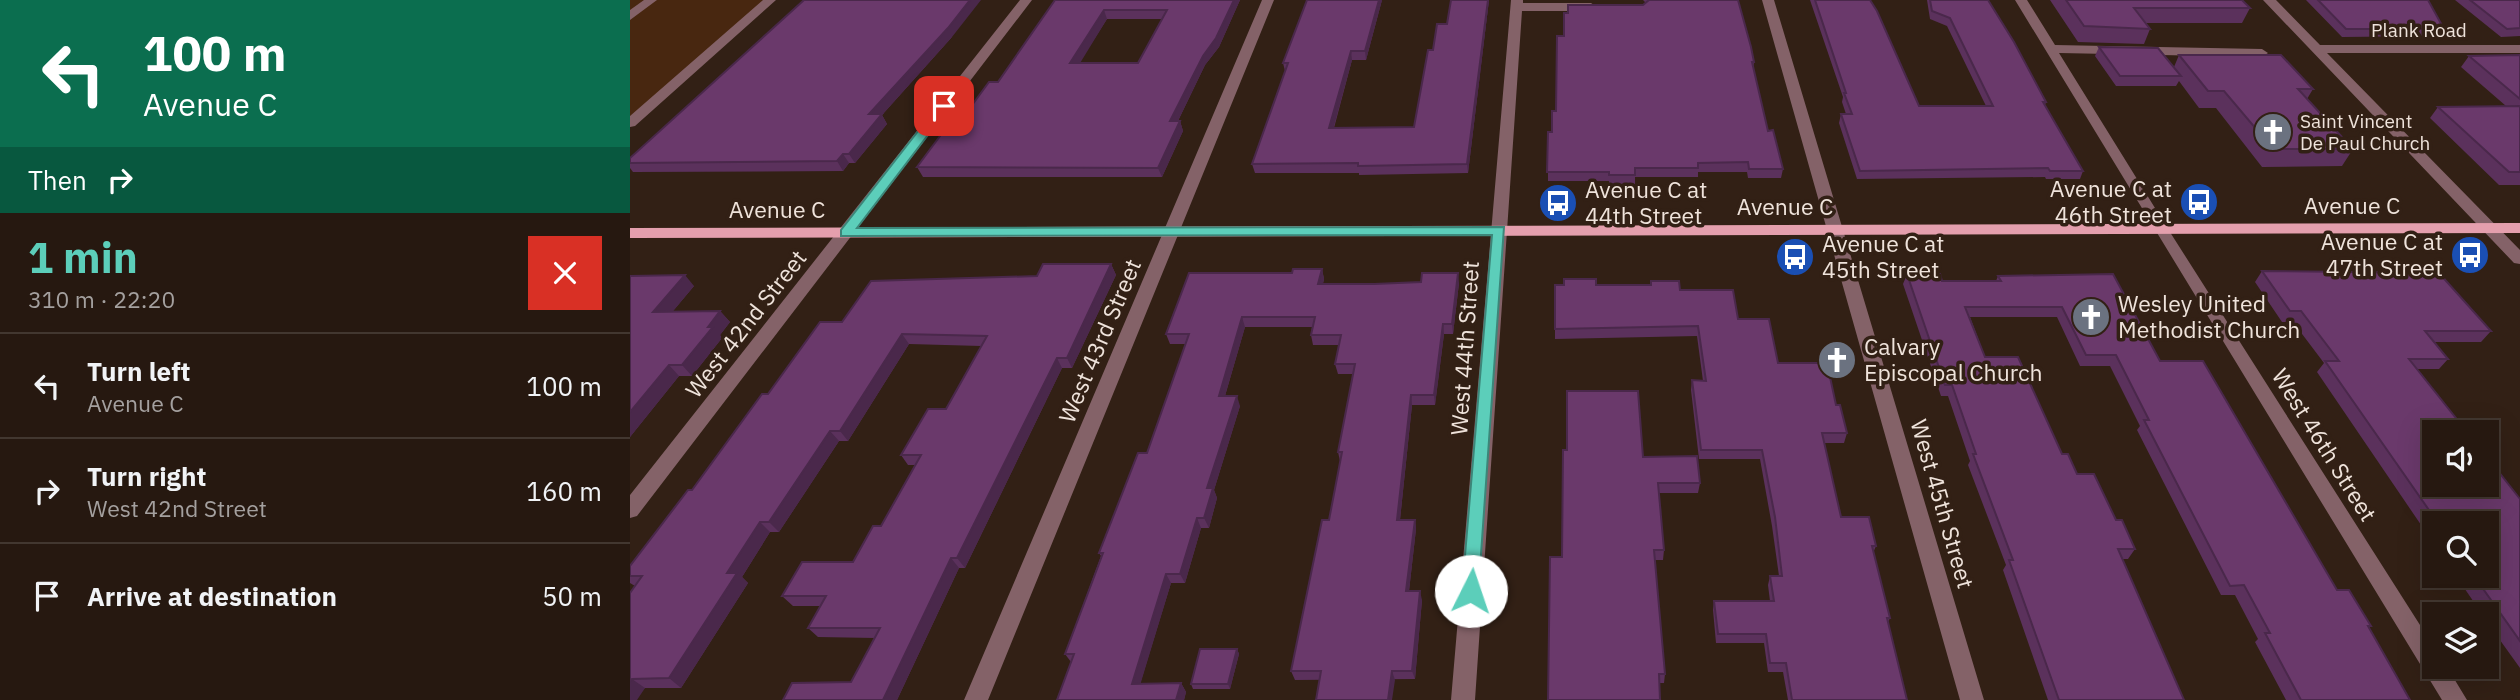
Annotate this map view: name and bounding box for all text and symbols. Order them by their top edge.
street label: Plank Road [2371,18,2467,42]
text: 100 m [143,21,287,84]
icon: left [28,28,119,119]
pin [914,76,974,136]
text: Avenue C [143,83,277,125]
icon: arrive [925,87,963,125]
place label: Saint Vincent De Paul Church [2300,109,2430,155]
church icon: Saint Vincent De Paul Church [2252,111,2294,153]
icon: right [101,161,139,199]
text: Then [28,163,87,197]
place label: Avenue C at 46th Street [2050,173,2172,229]
place label: Avenue C at 44th Street [1585,174,1707,230]
bus stop icon: Avenue C at 46th Street [2178,181,2220,223]
bus stop icon: Avenue C at 44th Street [1537,182,1579,224]
street label: Avenue C [2304,190,2400,220]
street label: Avenue C [1737,191,1833,221]
street label: Avenue C [729,194,825,224]
place label: Avenue C at 47th Street [2321,226,2443,282]
place label: Avenue C at 45th Street [1822,228,1944,284]
text: 1 min [28,230,138,285]
bus stop icon: Avenue C at 47th Street [2449,234,2491,276]
button: close [528,236,602,310]
bus stop icon: Avenue C at 45th Street [1774,236,1816,278]
street label: West 42nd Street [678,243,812,403]
street label: West 43rd Street [1051,254,1147,427]
street label: West 44th Street [1443,260,1485,436]
text: 310 m · 22:20 [28,284,175,314]
place label: Wesley United Methodist Church [2118,288,2300,344]
church icon: Wesley United Methodist Church [2070,296,2112,338]
place label: Calvary Episcopal Church [1864,331,2043,387]
church icon: Calvary Episcopal Church [1816,339,1858,381]
text: Turn left [87,354,190,388]
street label: West 46th Street [2266,362,2384,526]
icon: left [28,367,66,405]
text: 100 m [526,369,602,403]
text: Avenue C [87,388,184,418]
street label: West 45th Street [1904,416,1981,592]
map controls [2422,420,2499,679]
button: sound [2422,420,2499,497]
text: Turn right [87,459,206,493]
icon: right [28,472,66,510]
text: 160 m [526,474,602,508]
text: West 42nd Street [87,493,267,523]
button: search [2422,511,2499,588]
position arrow [1434,554,1508,628]
icon: arrive [28,577,66,615]
text: Arrive at destination [87,579,337,613]
text: 50 m [542,579,602,613]
button: layers [2422,602,2499,679]

